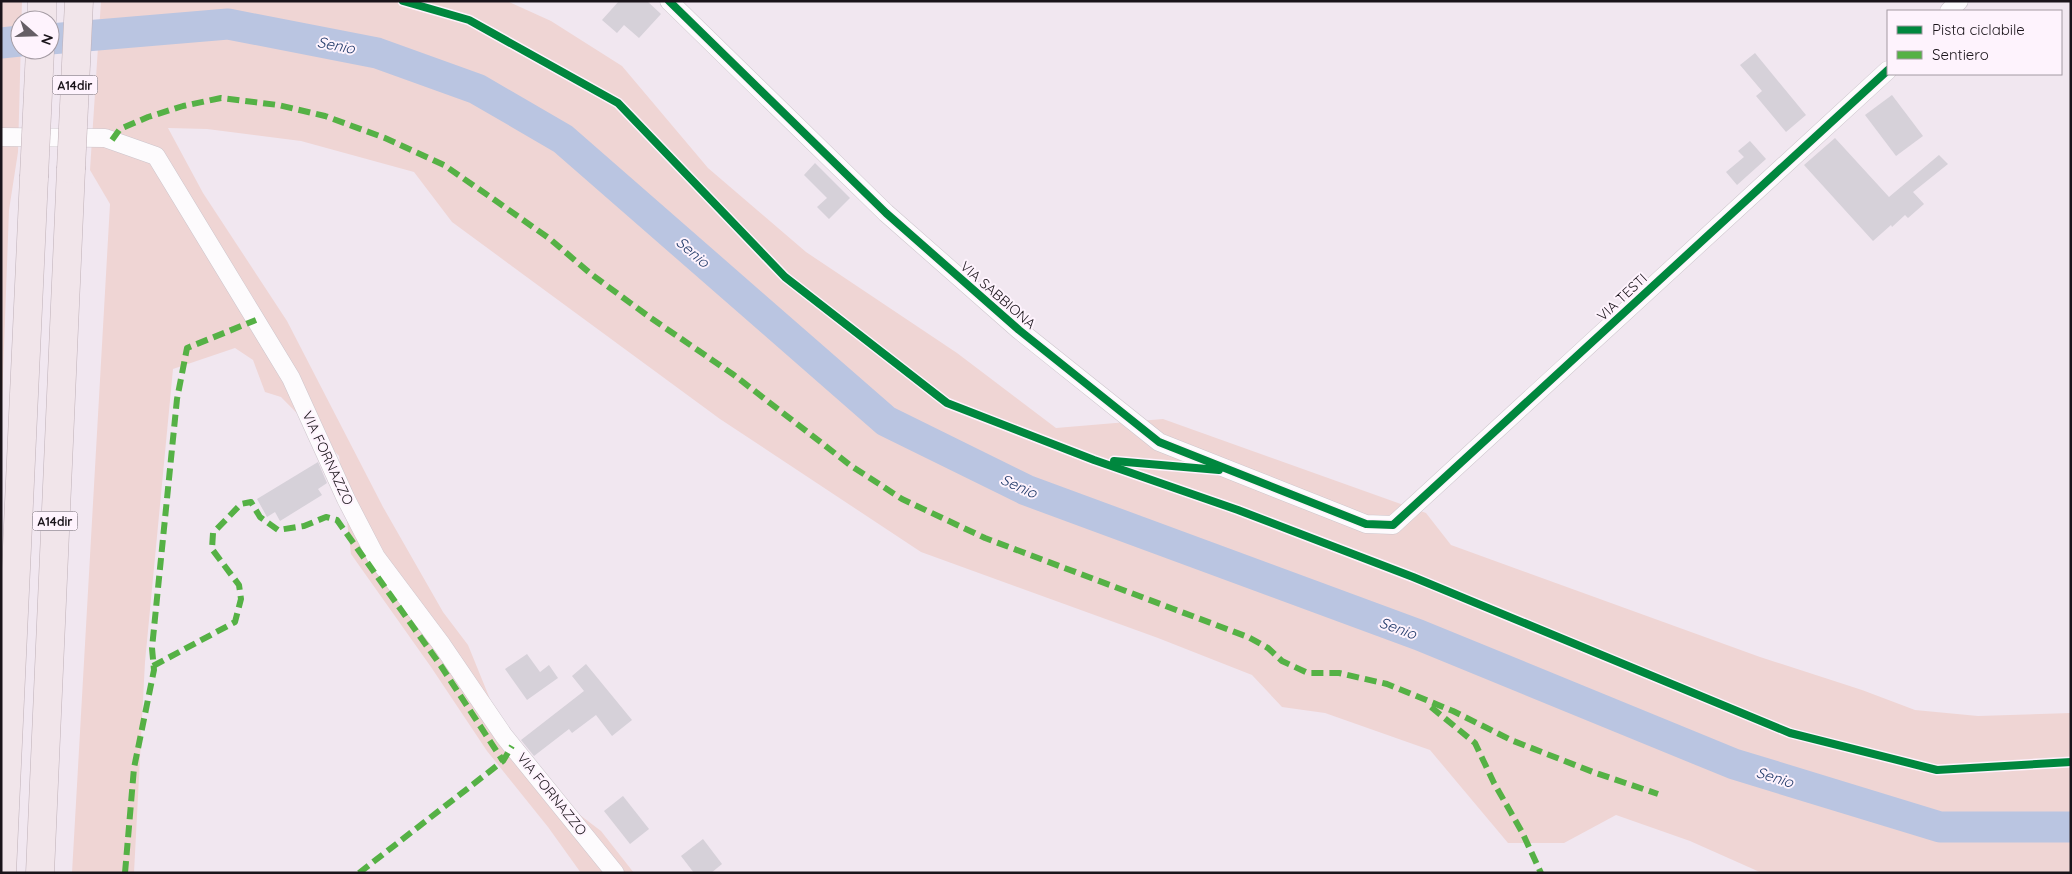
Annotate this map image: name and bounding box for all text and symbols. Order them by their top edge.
north arrow [10,10,60,60]
legend [1887,10,2062,75]
text: Pista ciclabile [1932,20,2025,39]
text: N [37,32,57,47]
water label: Senio [316,32,357,58]
text: Sentiero [1932,45,1989,64]
road number: A14dir [52,76,98,94]
water label: Senio [672,232,714,272]
street label: VIA SABBIONA [957,257,1039,333]
street label: VIA TESTI [1593,269,1651,325]
street label: VIA FORNAZZO [298,408,358,508]
water label: Senio [998,470,1041,503]
road number: A14dir [32,512,78,530]
water label: Senio [1377,613,1420,644]
street label: VIA FORNAZZO [513,749,591,839]
water label: Senio [1754,762,1797,792]

